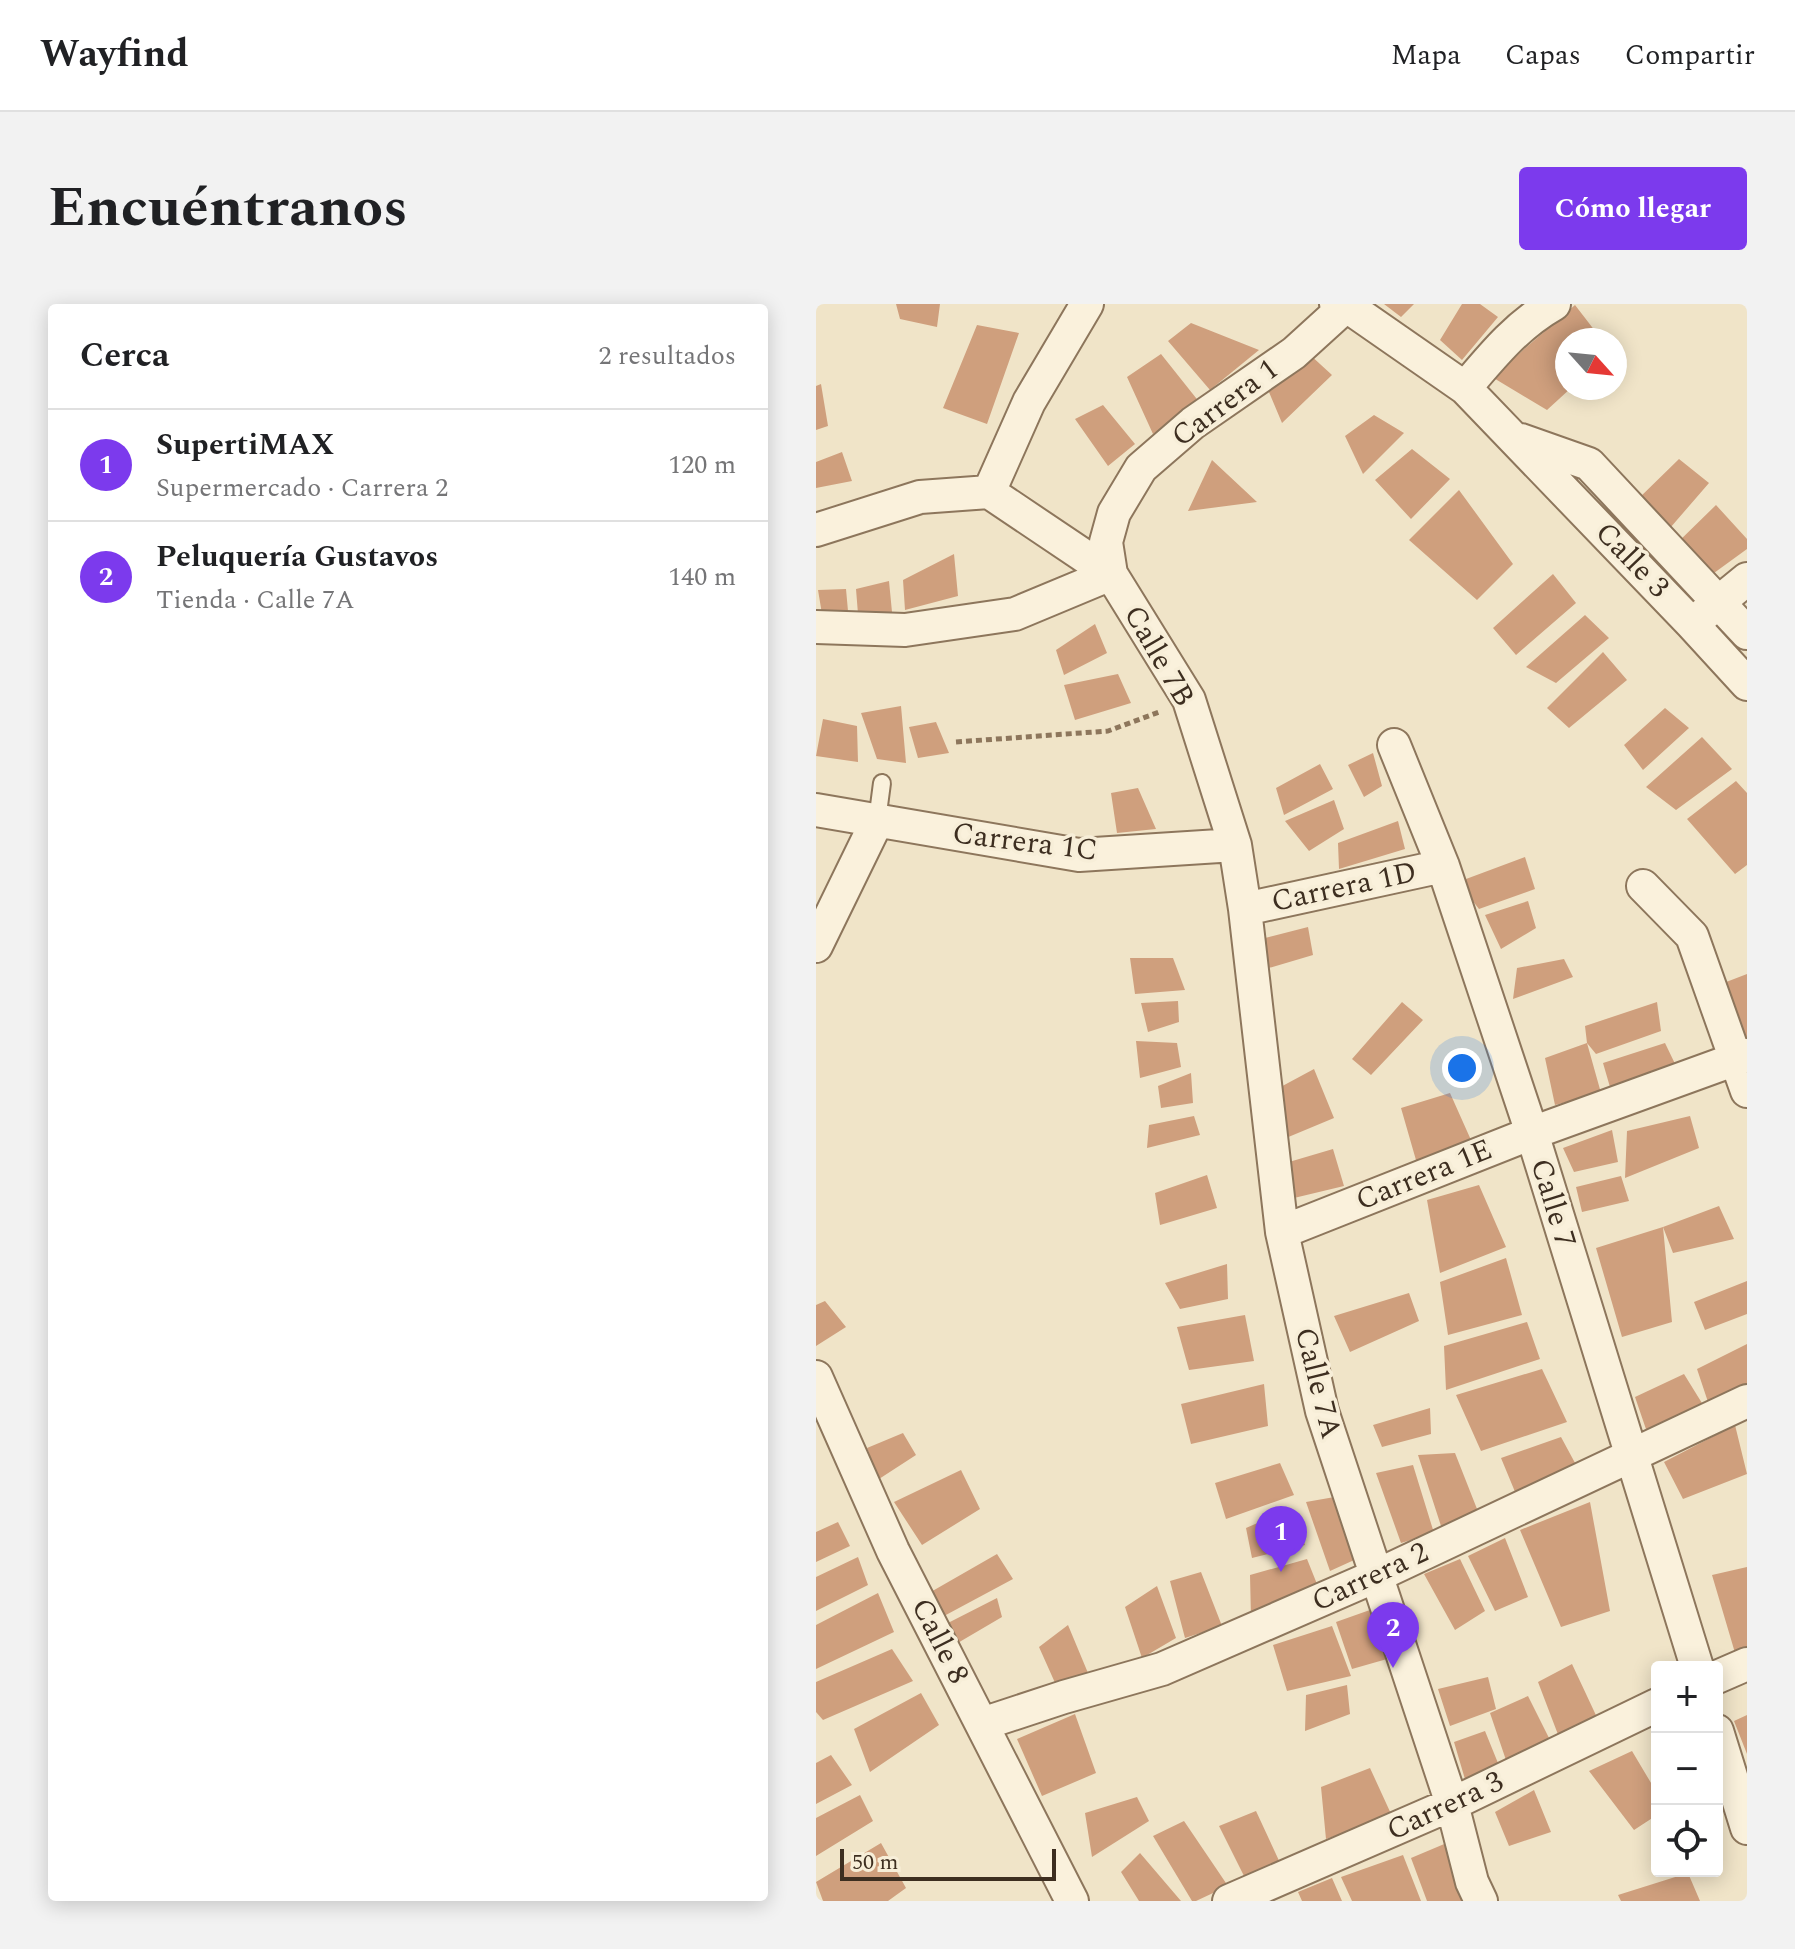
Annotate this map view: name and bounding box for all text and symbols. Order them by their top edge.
text: Wayfind [40,26,189,84]
text: Mapa [1391,34,1461,77]
text: Capas [1505,34,1581,77]
text: Compartir [1625,34,1755,77]
text: Encuéntranos [48,166,408,251]
button: Cómo llegar [1519,167,1747,250]
north arrow [1555,328,1627,400]
text: Cerca [80,330,169,382]
text: 2 resultados [598,336,736,376]
street label: Carrera 1 [1162,347,1288,459]
text: SupertiMAX [156,422,334,468]
text: 1 [99,445,113,485]
text: 120 m [668,445,736,485]
text: Supermercado · Carrera 2 [156,468,448,508]
street label: Calle 3 [1584,511,1680,609]
text: Peluquería Gustavos [156,534,438,580]
text: 2 [99,557,113,597]
text: 140 m [668,557,736,597]
text: Tienda · Calle 7A [156,580,354,620]
street label: Calle 7B [1111,597,1207,715]
street label: Carrera 1C [950,810,1100,874]
street label: Carrera 1D [1267,849,1421,925]
your location [1442,1048,1482,1088]
street label: Carrera 1E [1349,1127,1499,1223]
street label: Calle 7 [1518,1153,1588,1253]
street label: Calle 7A [1282,1322,1354,1444]
pin: 1 [1255,1506,1307,1572]
street label: Carrera 2 [1304,1530,1436,1624]
street label: Calle 8 [899,1590,981,1692]
pin: 2 [1367,1602,1419,1668]
map controls [1651,1661,1723,1877]
button: + [1651,1661,1723,1733]
button: − [1651,1733,1723,1805]
street label: Carrera 3 [1379,1759,1511,1853]
button: locate [1651,1805,1723,1877]
scale bar [840,1845,1056,1881]
text: 50 m [852,1846,898,1879]

